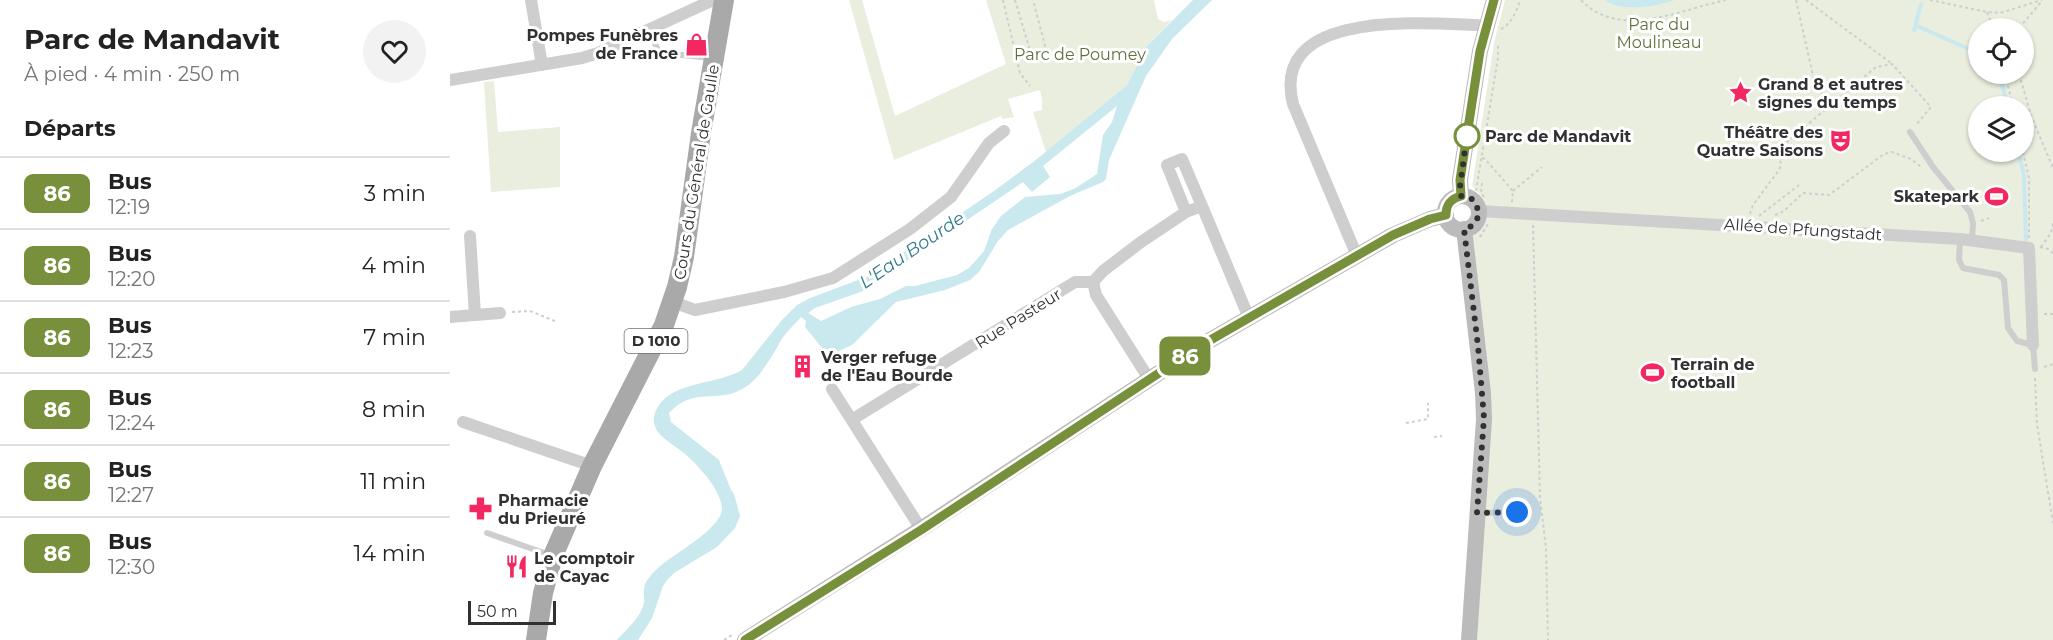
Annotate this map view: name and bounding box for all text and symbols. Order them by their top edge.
park label: Parc du Moulineau [1616,15,1702,52]
map controls [1968,18,2034,162]
button: locate [1968,18,2034,84]
button: heart [363,20,426,83]
text: Parc de Mandavit [24,22,280,56]
place label: Pompes Funèbres de France [526,26,679,63]
shop icon: Pompes Funèbres de France [683,31,709,57]
park label: Parc de Poumey [1014,45,1146,64]
text: À pied · 4 min · 250 m [24,62,240,86]
street label: Cours du Général de Gaulle [670,63,723,281]
place label: Grand 8 et autres signes du temps [1758,75,1904,112]
place icon: Grand 8 et autres signes du temps [1727,80,1753,106]
button: layers [1968,96,2034,162]
text: Départs [24,115,116,142]
marker: Parc de Mandavit [1454,123,1480,149]
place label: Théâtre des Quatre Saisons [1697,123,1823,160]
place label: Parc de Mandavit [1485,127,1631,146]
theatre icon: Théâtre des Quatre Saisons [1828,128,1854,154]
text: Bus [108,168,152,195]
text: 3 min [364,180,426,207]
text: 86 [43,181,71,206]
sports icon: Skatepark [1984,183,2010,209]
place label: Skatepark [1894,187,1980,206]
text: 12:19 [108,195,150,219]
water label: L'Eau Bourde [855,207,969,293]
street label: Allée de Pfungstadt [1723,214,1883,245]
text: Bus [108,240,152,267]
text: 4 min [362,252,426,279]
text: 86 [43,253,71,278]
text: 12:20 [108,267,155,291]
street label: Rue Pasteur [972,284,1065,352]
text: Bus [108,312,152,339]
text: 7 min [363,324,426,351]
text: 86 [43,325,71,350]
road number: D 1010 [624,329,688,353]
line badge: 86 [1158,336,1212,376]
text: 12:23 [108,339,153,363]
text: 86 [1171,344,1199,369]
place label: Verger refuge de l'Eau Bourde [820,348,953,385]
building icon: Verger refuge de l'Eau Bourde [790,353,816,379]
place label: Terrain de football [1671,355,1755,392]
sports icon: Terrain de football [1640,360,1666,386]
text: Bus [108,384,152,411]
text: 8 min [362,396,426,423]
text: 86 [43,397,71,422]
text: 12:24 [108,411,155,435]
text: Bus [108,456,152,483]
text: 11 min [360,468,426,495]
text: 86 [43,469,71,494]
text: 12:27 [108,483,154,507]
place label: Pharmacie du Prieuré [498,491,589,528]
pharmacy icon: Pharmacie du Prieuré [467,496,493,522]
your location [1502,497,1532,527]
text: Bus [108,528,152,555]
text: 14 min [354,540,426,567]
text: 86 [43,541,71,566]
place label: Le comptoir de Cayac [534,549,635,586]
restaurant icon: Le comptoir de Cayac [503,554,529,580]
text: 12:30 [108,555,155,579]
scale bar [468,598,556,626]
text: 50 m [477,602,518,621]

